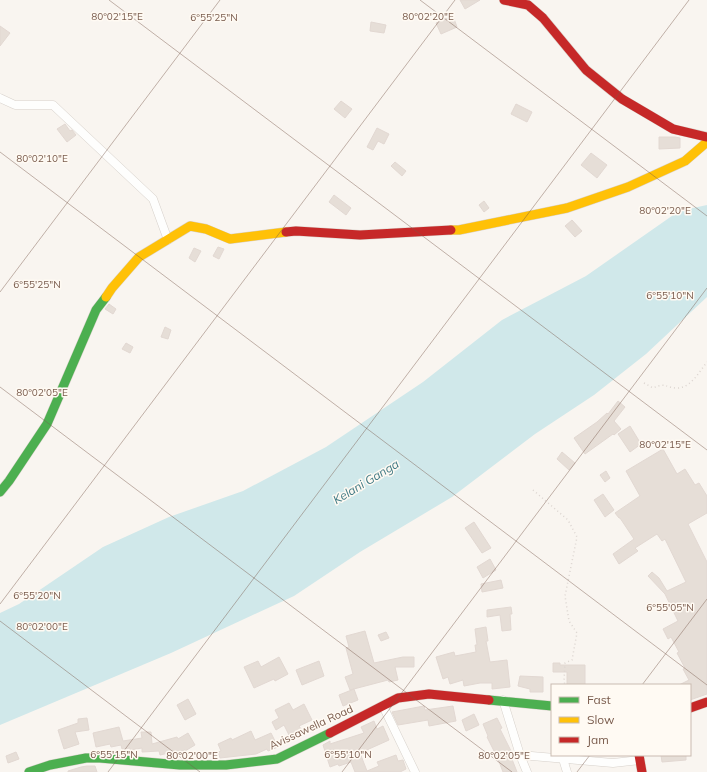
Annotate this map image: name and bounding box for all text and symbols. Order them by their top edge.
text: 80°02'15"E [91,10,143,23]
text: 80°02'20"E [402,10,454,23]
text: 6°55'25"N [190,11,238,24]
text: 80°02'10"E [16,152,68,165]
text: 80°02'20"E [639,204,691,217]
text: 6°55'25"N [13,278,61,291]
text: 6°55'10"N [646,289,694,302]
text: 80°02'05"E [16,386,68,399]
text: 80°02'15"E [639,438,691,451]
water label: Kelani Ganga [330,456,402,507]
text: 6°55'20"N [13,589,61,602]
text: 6°55'05"N [646,601,694,614]
text: 80°02'00"E [16,620,68,633]
legend [551,684,691,756]
text: Fast [587,692,611,707]
street label: Avissawella Road [267,701,355,753]
text: Slow [587,712,615,727]
text: Jam [587,732,609,747]
text: 6°55'15"N [90,748,138,761]
text: 6°55'10"N [324,748,372,761]
text: 80°02'00"E [166,749,218,762]
text: 80°02'05"E [478,749,530,762]

